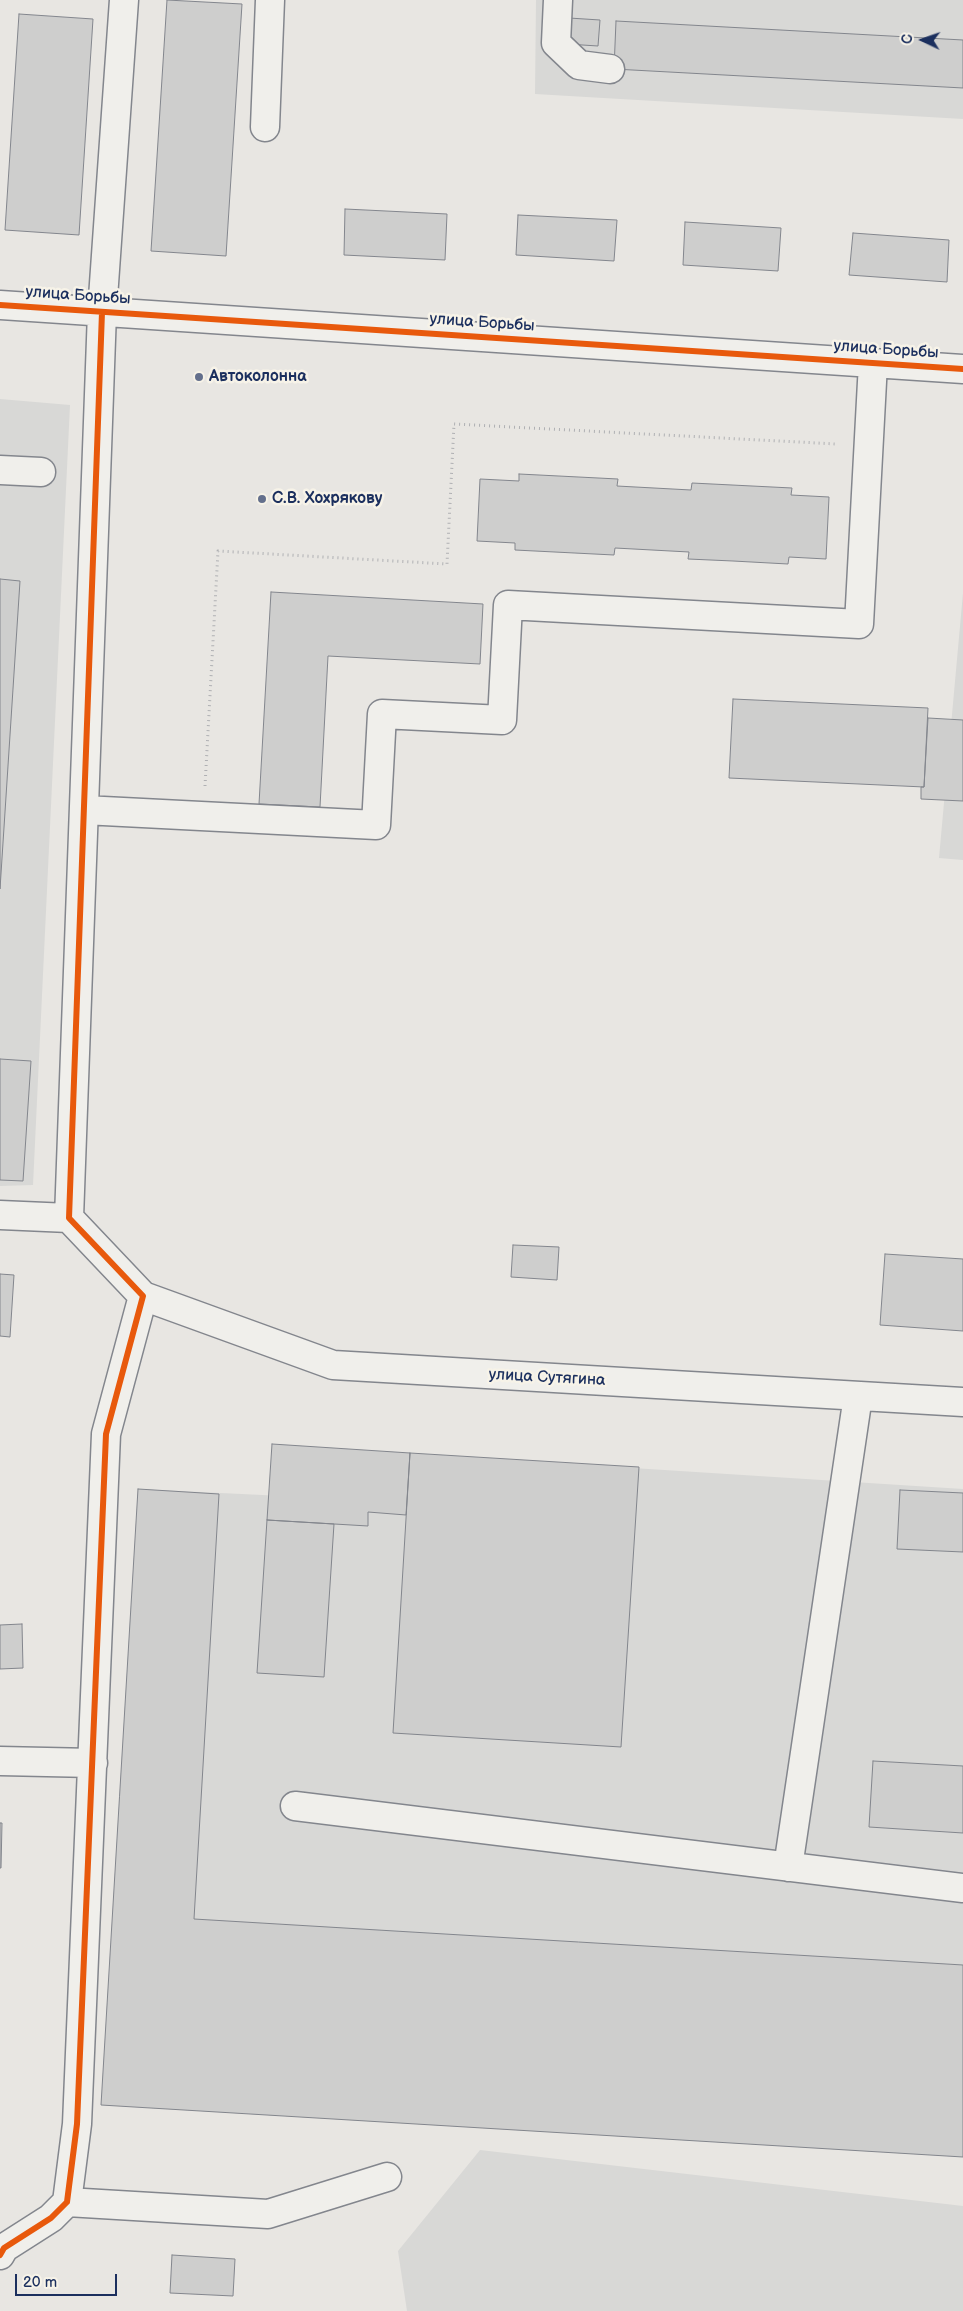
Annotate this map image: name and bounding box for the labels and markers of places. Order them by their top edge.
place label: Автоколонна [209,367,306,387]
marker: Автоколонна [193,371,205,383]
place label: С.В. Хохрякову [272,489,383,509]
marker: С.В. Хохрякову [256,493,268,505]

